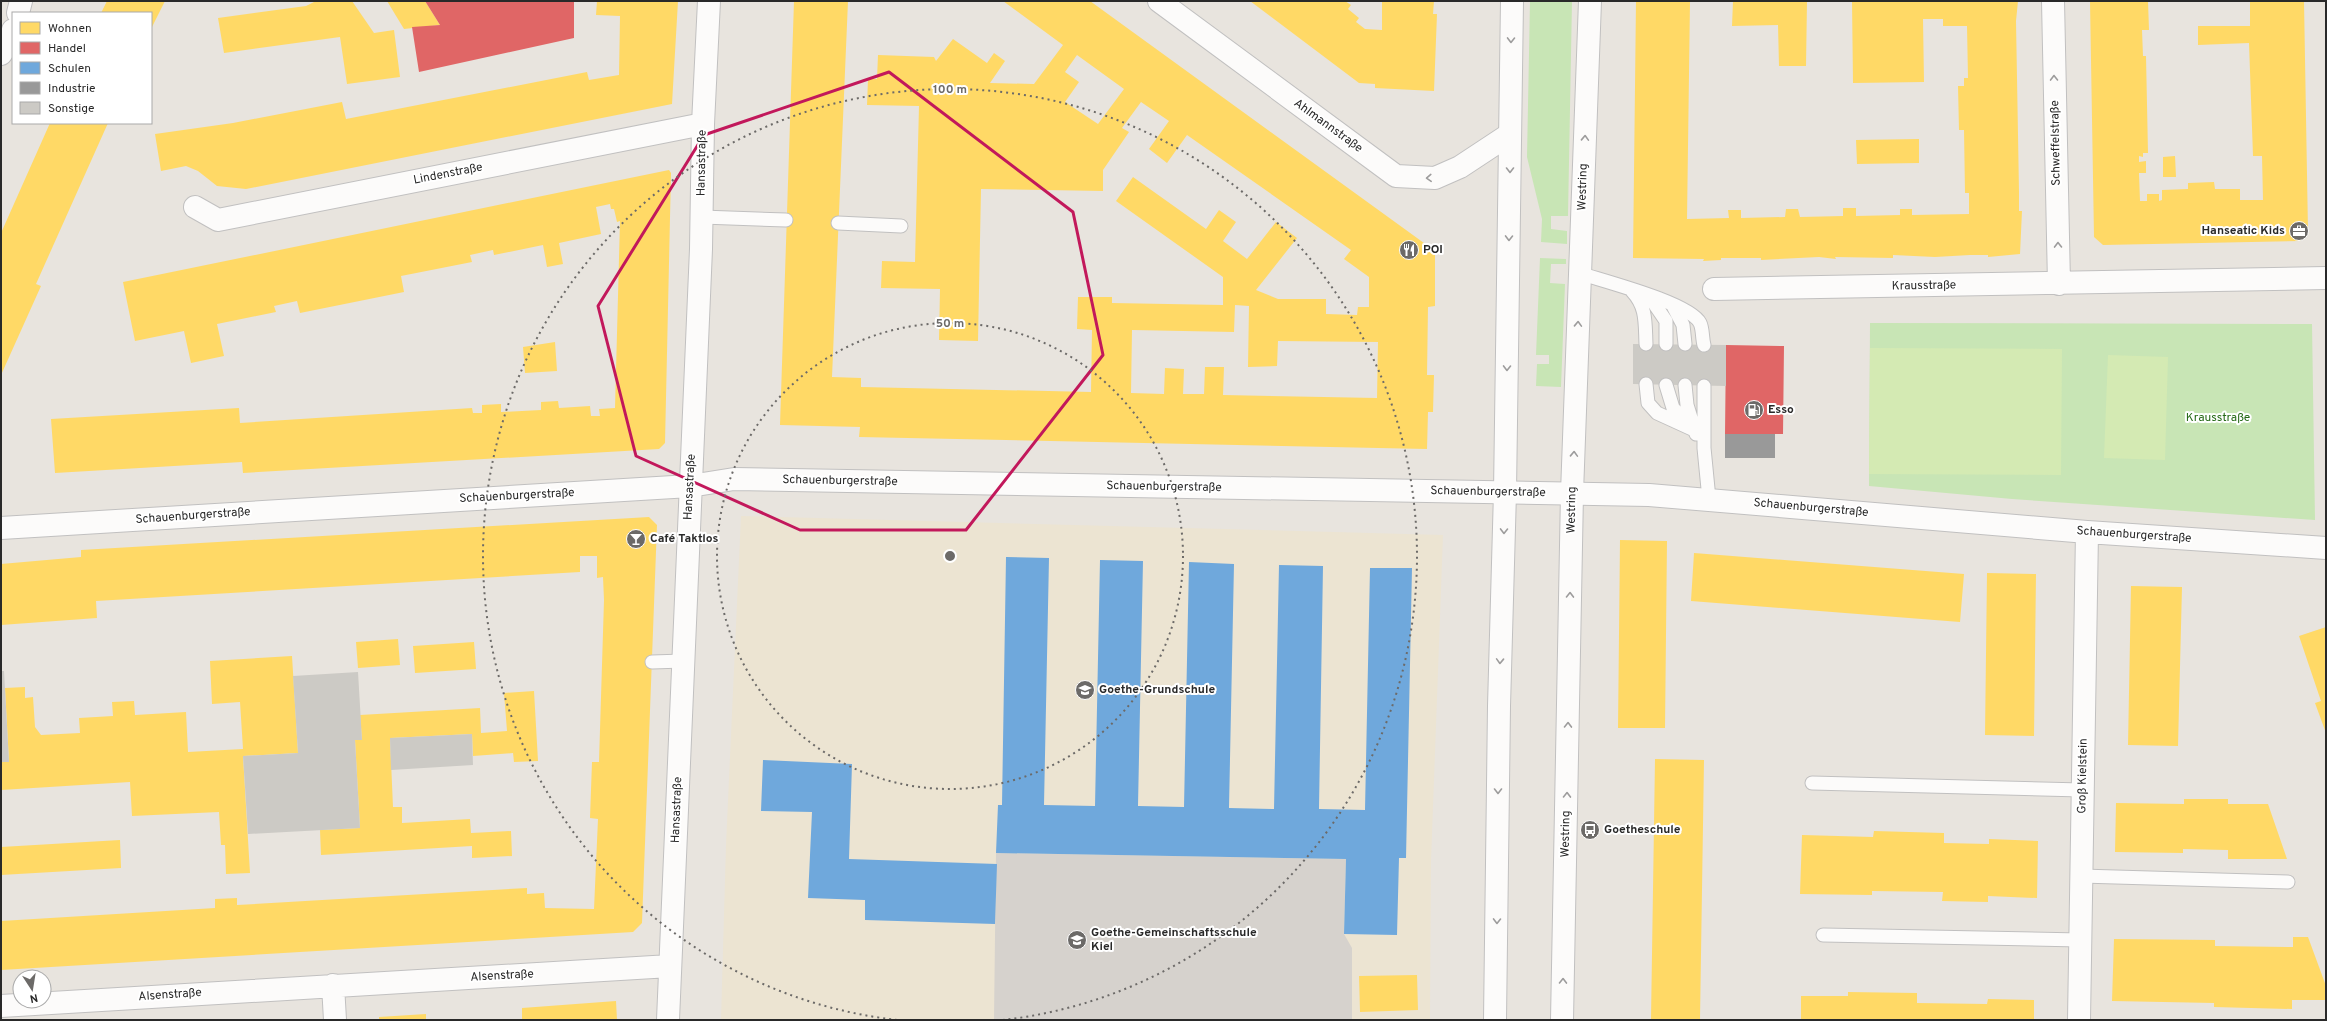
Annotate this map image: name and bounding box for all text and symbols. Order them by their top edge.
legend [12,12,152,124]
text: Wohnen [48,21,92,37]
one-way arrow [1507,37,1516,43]
text: Handel [48,41,86,57]
text: Schulen [48,61,91,77]
one-way arrow [2050,75,2059,81]
text: Industrie [48,81,96,97]
text: 100 m [933,82,967,98]
street label: Ahlmannstraße [1290,95,1366,157]
street label: Schweffelstraße [2047,100,2065,186]
text: Sonstige [48,101,94,117]
street label: Hansastraße [693,130,711,196]
one-way arrow [1581,135,1589,141]
street label: Lindenstraße [412,159,484,189]
street label: Westring [1574,163,1592,211]
one-way arrow [1505,167,1514,173]
one-way arrow [1426,174,1432,182]
office icon: Hanseatic Kids [2288,220,2310,242]
place label: Hanseatic Kids [2201,223,2285,239]
one-way arrow [1505,235,1513,241]
restaurant icon: POI [1398,239,1420,261]
place label: POI [1423,242,1443,258]
one-way arrow [2054,242,2062,248]
street label: Krausstraße [1892,277,1956,295]
text: 50 m [936,316,964,332]
one-way arrow [1574,321,1582,327]
one-way arrow [1502,365,1511,371]
fuel station icon: Esso [1743,399,1765,421]
place label: Esso [1768,402,1794,418]
park label: Krausstraße [2186,410,2250,426]
one-way arrow [1569,451,1578,457]
street label: Hansastraße [680,453,700,521]
street label: Schauenburgerstraße [782,472,898,490]
street label: Schauenburgerstraße [1106,478,1222,496]
street label: Schauenburgerstraße [1430,483,1546,501]
street label: Schauenburgerstraße [459,485,575,507]
street label: Westring [1564,486,1580,534]
street label: Schauenburgerstraße [1753,495,1869,521]
street label: Schauenburgerstraße [135,504,251,528]
street label: Schauenburgerstraße [2076,523,2192,547]
bar icon: Café Taktlos [625,528,647,550]
one-way arrow [1500,528,1508,534]
place label: Café Taktlos [650,531,719,547]
centre of rings [943,549,957,563]
one-way arrow [1566,592,1574,598]
one-way arrow [1496,658,1504,664]
school or university icon: Goethe-Grundschule [1074,679,1096,701]
place label: Goethe-Grundschule [1099,682,1215,698]
one-way arrow [1564,722,1572,728]
street label: Groß Kielstein [2074,738,2092,814]
street label: Hansastraße [668,777,686,843]
one-way arrow [1494,788,1502,794]
one-way arrow [1563,792,1571,798]
street label: Westring [1558,810,1574,858]
bus stop icon: Goetheschule [1579,819,1601,841]
place label: Goetheschule [1604,822,1681,838]
one-way arrow [1493,918,1501,924]
place label: Goethe-Gemeinschaftsschule Kiel [1091,925,1257,955]
school or university icon: Goethe-Gemeinschaftsschule Kiel [1066,929,1088,951]
street label: Alsenstraße [470,966,534,986]
north arrow [12,969,52,1009]
one-way arrow [1558,978,1567,984]
street label: Alsenstraße [138,985,202,1005]
text: N [29,990,39,1005]

